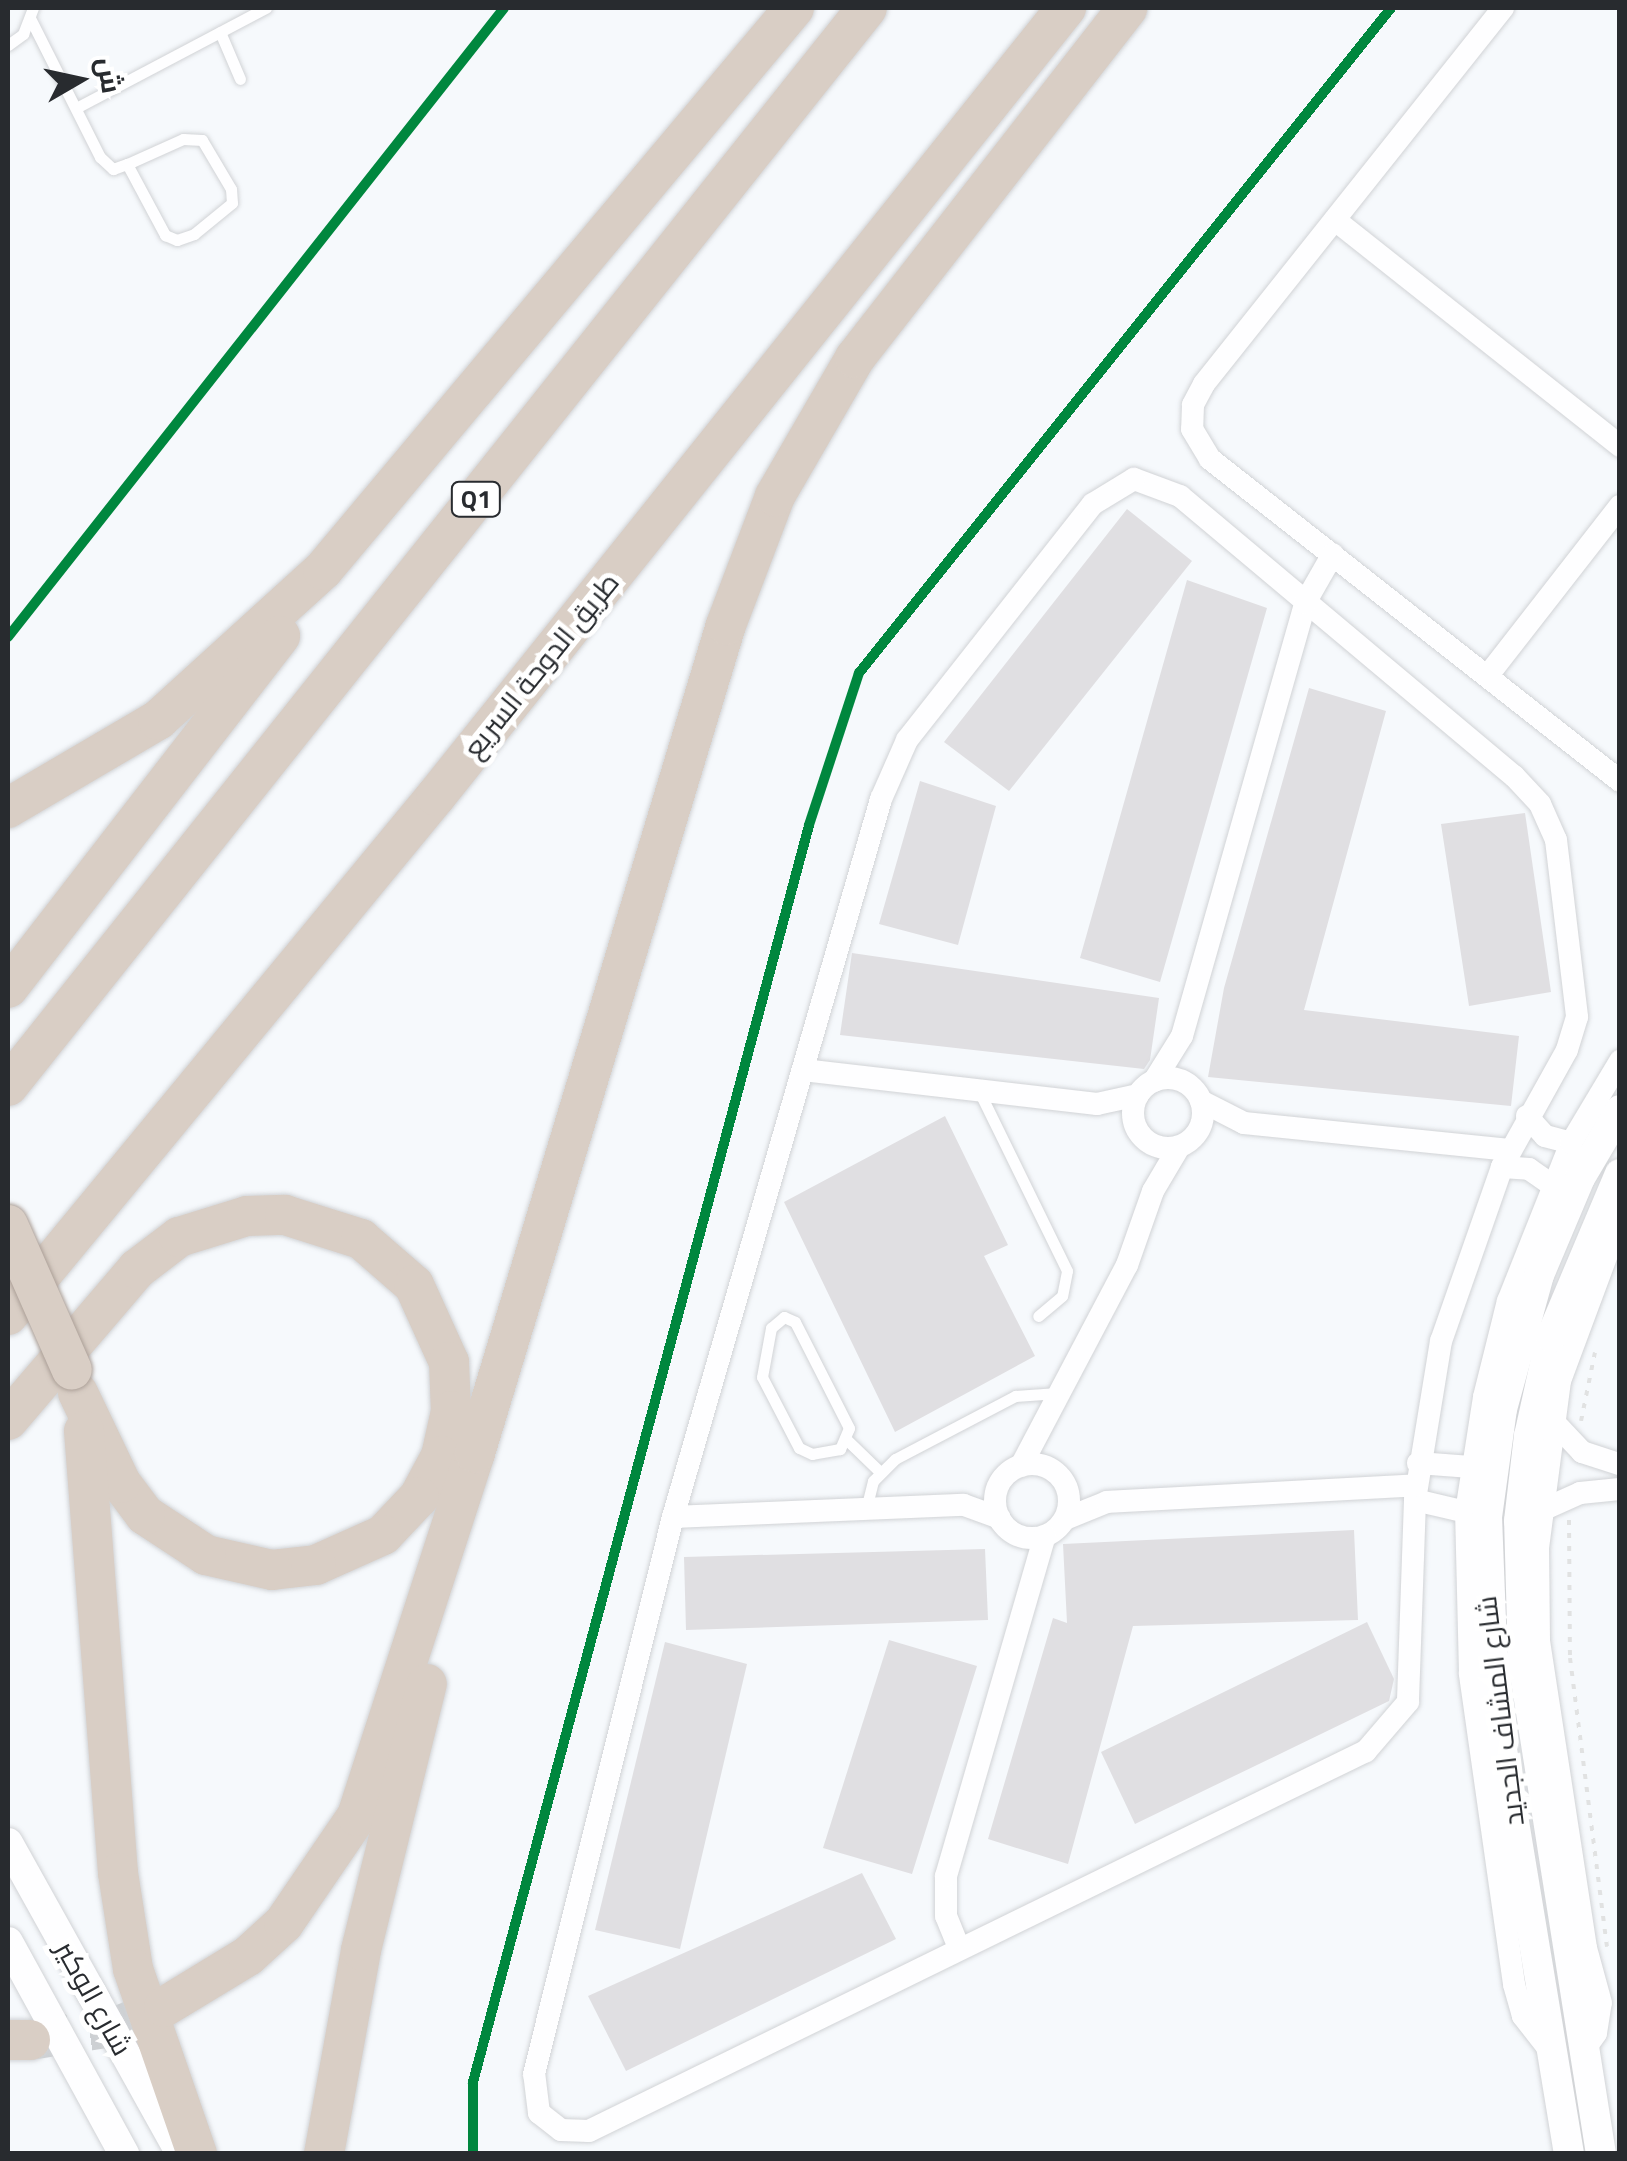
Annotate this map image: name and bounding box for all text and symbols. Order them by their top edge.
north arrow [30,30,130,130]
text: ش [86,54,134,96]
road number: Q1 [448,479,504,519]
street label: طريق الدوحة السريع [456,566,626,764]
street label: شارع المشاف الجديد [1469,1594,1531,1828]
street label: شارع الوكير [49,1935,139,2061]

